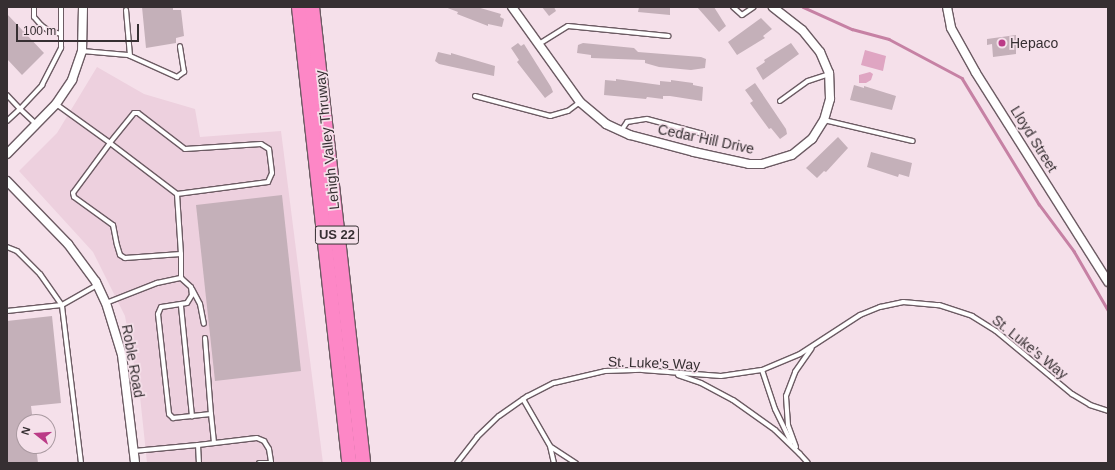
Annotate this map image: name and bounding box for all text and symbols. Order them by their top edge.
scale bar [18,16,141,42]
text: 100 m [23,24,56,38]
place label: Hepaco [1010,35,1058,51]
marker: Hepaco [997,38,1007,48]
street label: Lehigh Valley Thruway [311,69,343,211]
street label: Lloyd Street [1007,103,1061,175]
street label: Cedar Hill Drive [656,121,756,157]
road number: US 22 [314,224,360,246]
street label: St. Luke's Way [989,311,1071,383]
street label: Roble Road [118,323,148,399]
street label: St. Luke's Way [608,353,700,373]
north arrow [16,414,56,454]
text: N [19,425,32,436]

